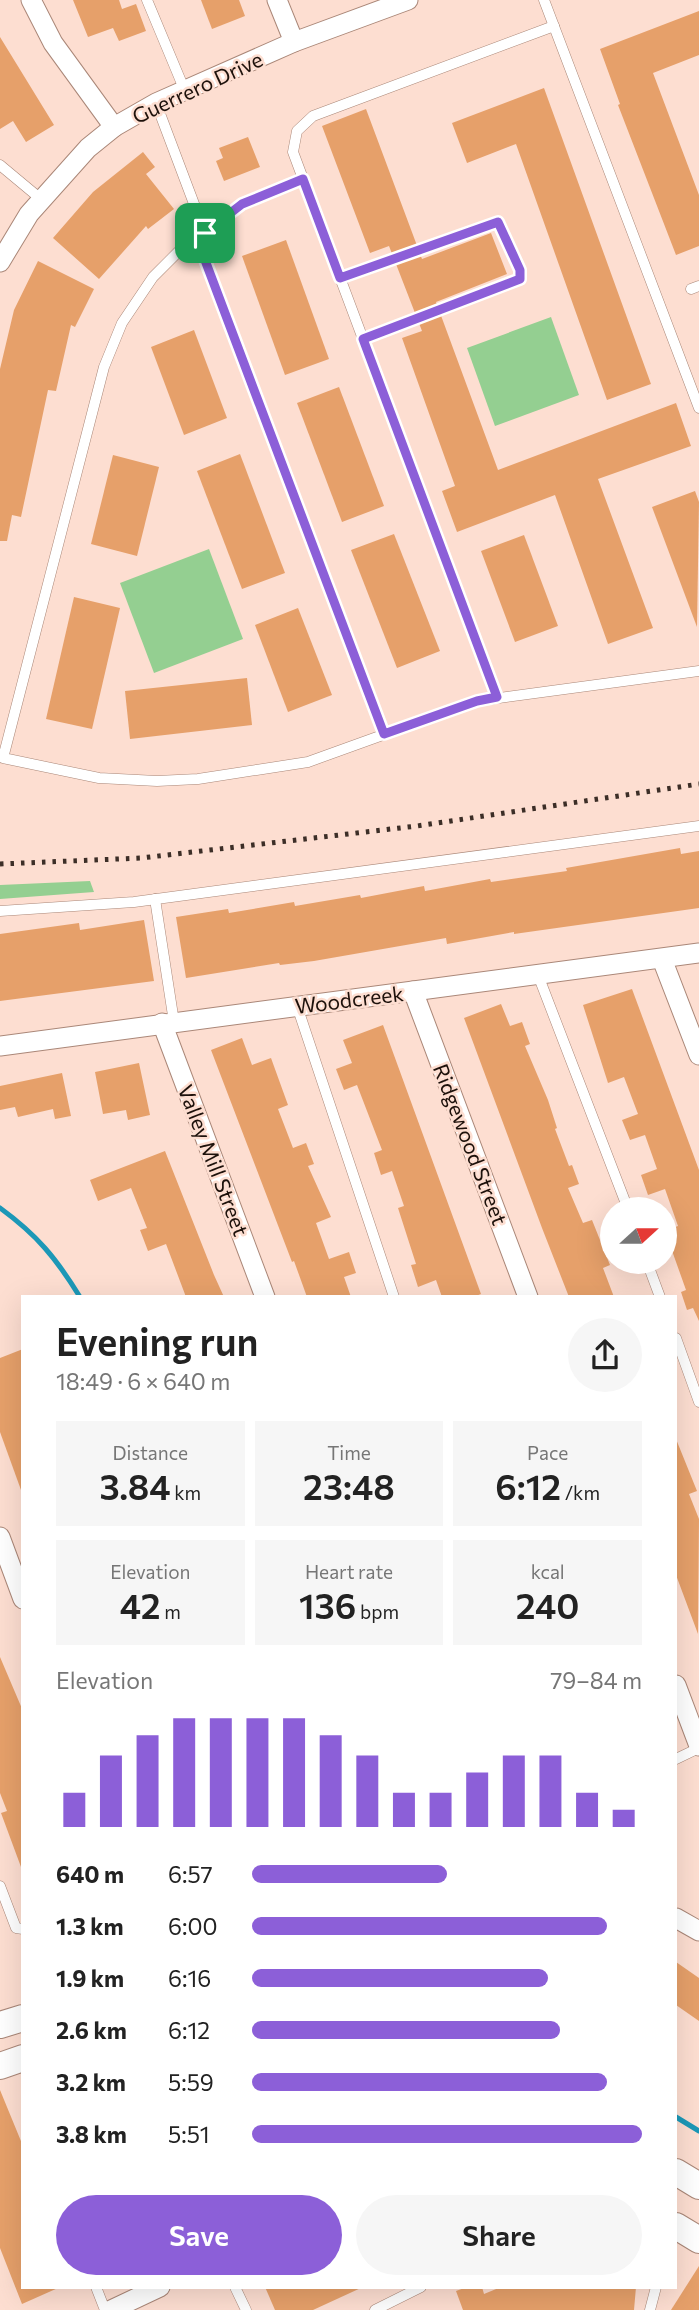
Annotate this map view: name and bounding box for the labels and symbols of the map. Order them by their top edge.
street label: Guerrero Drive [128,46,266,128]
pin [175,203,235,263]
street label: Woodcreek [293,980,405,1018]
street label: Ridgewood Street [429,1060,513,1228]
street label: Valley Mill Street [174,1081,254,1239]
north arrow [600,1197,677,1274]

